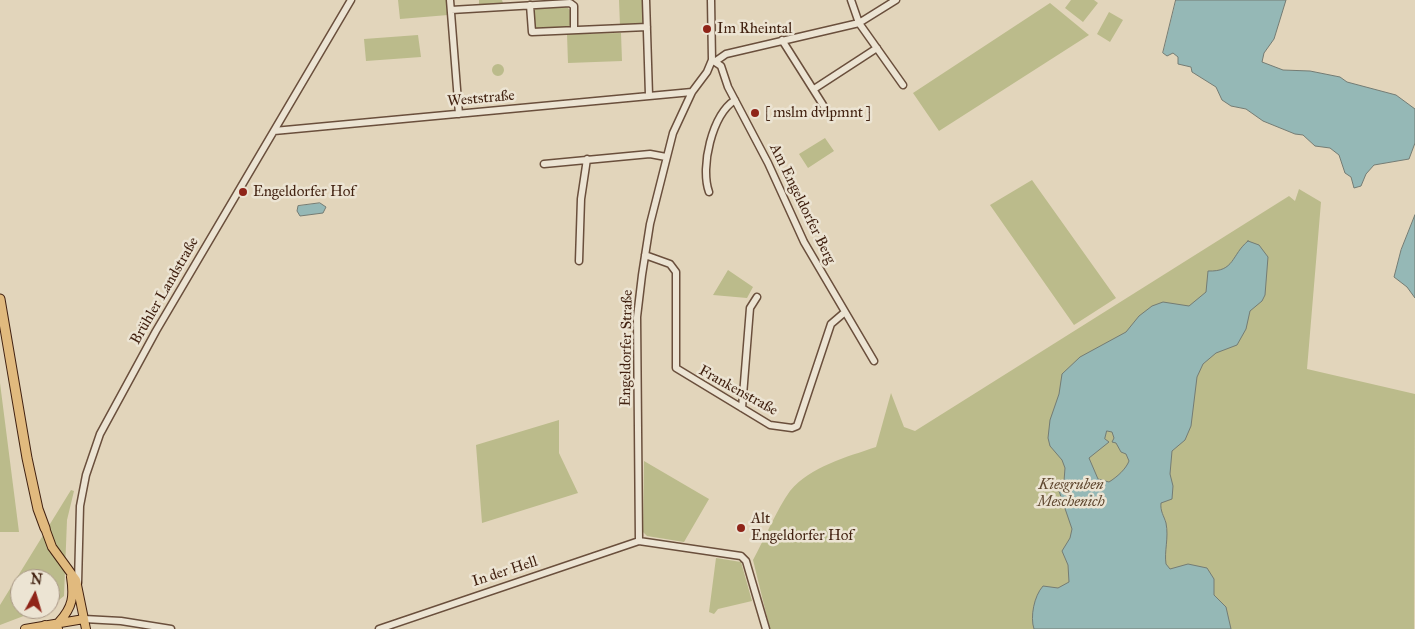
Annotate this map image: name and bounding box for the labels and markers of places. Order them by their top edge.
place label: Im Rheintal [717,20,792,38]
marker: Im Rheintal [701,23,713,35]
place label: [ mslm dvlpmnt ] [765,104,871,122]
marker: [ mslm dvlpmnt ] [749,107,761,119]
place label: Engeldorfer Hof [253,183,355,201]
marker: Engeldorfer Hof [237,186,249,198]
place label: Alt Engeldorfer Hof [751,510,853,545]
marker: Alt Engeldorfer Hof [735,522,747,534]

